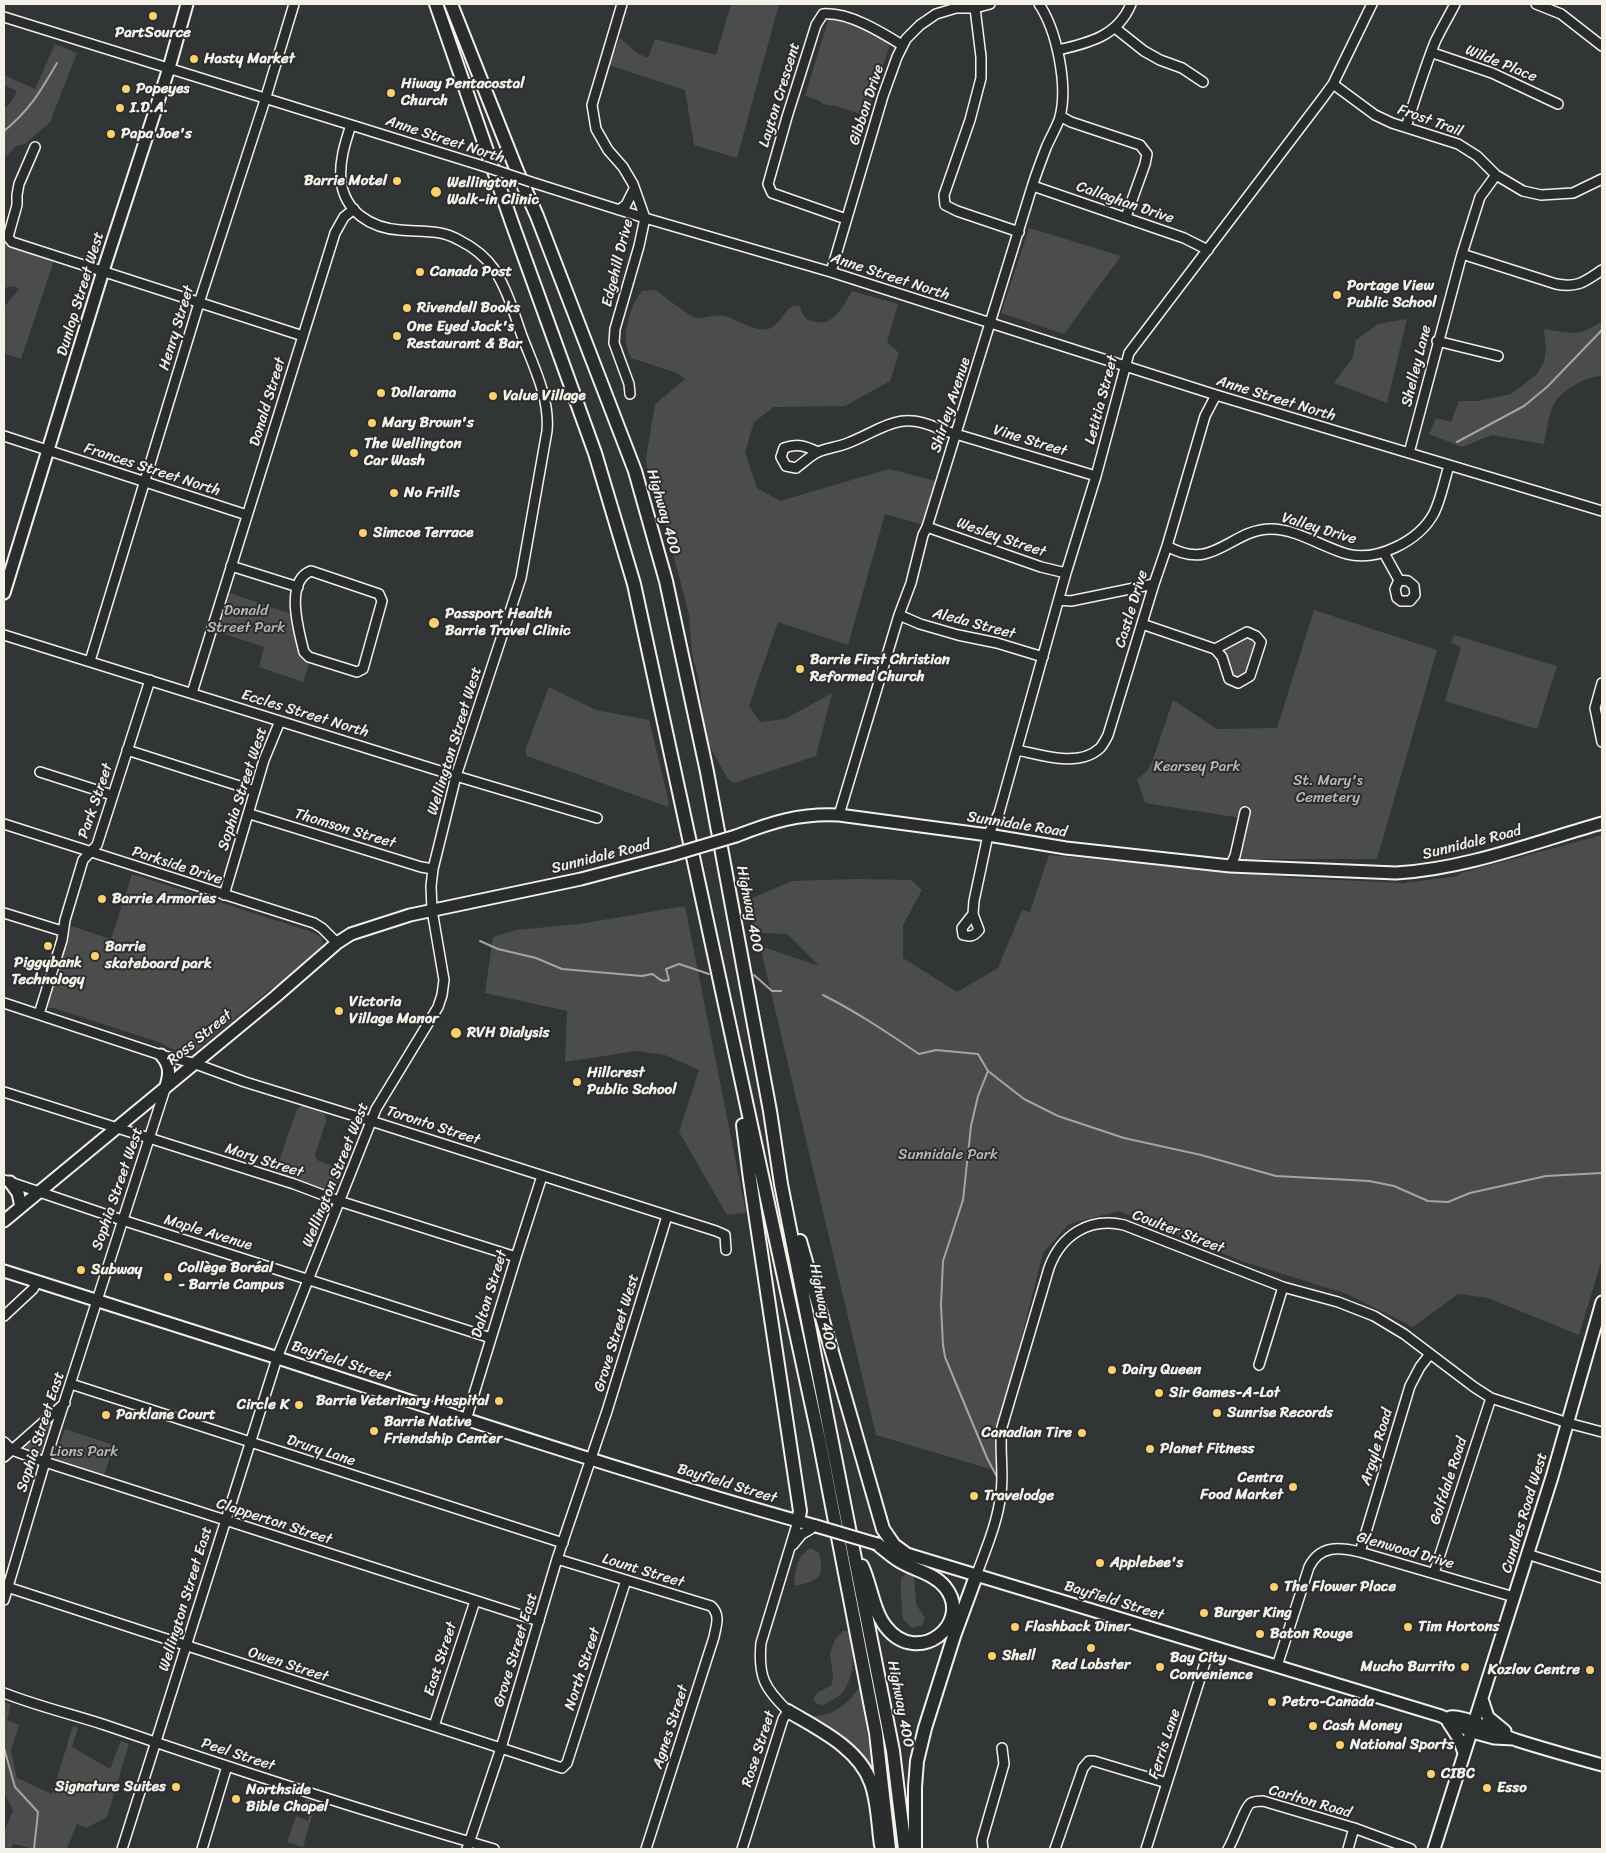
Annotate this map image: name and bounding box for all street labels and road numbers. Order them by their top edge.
street label: Layton Crescent [756,41,804,149]
street label: Wilde Place [1463,41,1539,87]
street label: Gibbon Drive [846,63,888,147]
street label: Frost Trail [1395,101,1465,141]
street label: Anne Street North [383,112,507,168]
street label: Callaghan Drive [1074,178,1176,228]
street label: Edgehill Drive [598,217,638,309]
street label: Dunlop Street West [54,230,108,358]
street label: Anne Street North [828,249,952,305]
street label: Henry Street [156,283,198,373]
street label: Shelley Lane [1398,323,1436,409]
street label: Letitia Street [1082,354,1122,446]
street label: Donald Street [246,355,290,449]
street label: Shirley Avenue [927,355,975,455]
street label: Anne Street North [1214,372,1338,426]
street label: Vine Street [991,421,1069,461]
street label: Frances Street North [82,439,222,501]
street label: Highway 400 [642,467,684,557]
street label: Valley Drive [1279,509,1359,549]
street label: Wesley Street [954,514,1048,562]
street label: Castle Drive [1112,568,1152,650]
street label: Aleda Street [931,604,1017,644]
street label: Wellington Street West [424,665,486,817]
street label: Eccles Street North [239,686,371,742]
street label: Sophia Street West [215,725,271,853]
street label: Park Street [75,761,117,841]
street label: Thomson Street [292,805,398,853]
street label: Sunnidale Road [966,808,1068,842]
street label: Sunnidale Road [1421,822,1523,864]
street label: Sunnidale Road [550,836,652,878]
street label: Parkside Drive [130,843,224,889]
street label: Highway 400 [732,864,766,954]
street label: Ross Street [164,1006,236,1070]
street label: Wellington Street West [299,1100,373,1250]
street label: Toronto Street [384,1102,482,1150]
street label: Sophia Street West [89,1125,147,1253]
street label: Mary Street [223,1140,305,1182]
street label: Coulter Street [1130,1206,1226,1258]
street label: Maple Avenue [162,1211,254,1255]
street label: Dalton Street [468,1248,512,1340]
street label: Highway 400 [805,1262,839,1352]
street label: Grove Street West [591,1272,643,1394]
street label: Bayfield Street [289,1337,393,1387]
street label: Sophia Street East [13,1370,69,1494]
street label: Argyle Road [1357,1406,1397,1488]
street label: Drury Lane [284,1431,358,1471]
street label: Golfdale Road [1426,1435,1472,1527]
street label: Cundles Road West [1498,1451,1552,1575]
street label: Bayfield Street [675,1460,779,1508]
street label: Clapperton Street [214,1495,334,1549]
street label: Wellington Street East [155,1524,217,1674]
street label: Glenwood Drive [1354,1528,1456,1574]
street label: Lount Street [600,1550,686,1592]
street label: Bayfield Street [1062,1577,1166,1625]
street label: Grove Street East [490,1591,542,1709]
street label: East Street [421,1620,461,1698]
street label: North Street [561,1625,605,1713]
street label: Owen Street [246,1644,330,1686]
street label: Highway 400 [883,1659,917,1749]
street label: Agnes Street [649,1683,693,1771]
street label: Ferris Lane [1145,1707,1185,1781]
street label: Rose Street [738,1709,780,1789]
street label: Peel Street [199,1735,277,1775]
street label: Carlton Road [1267,1782,1353,1822]

